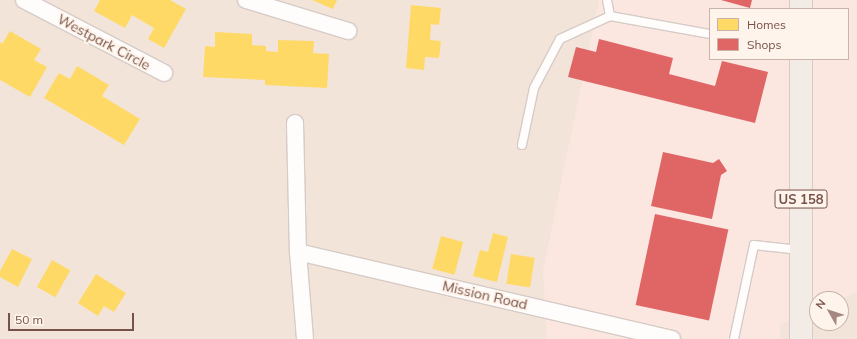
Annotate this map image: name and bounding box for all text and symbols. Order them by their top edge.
legend [709,8,849,60]
street label: Westpark Circle [55,10,153,74]
text: Homes [747,17,786,32]
text: Shops [747,37,782,52]
road number: US 158 [774,188,828,210]
street label: Mission Road [441,277,529,313]
north arrow [809,291,849,331]
text: N [812,296,829,312]
scale bar [10,305,136,331]
text: 50 m [15,312,43,327]

